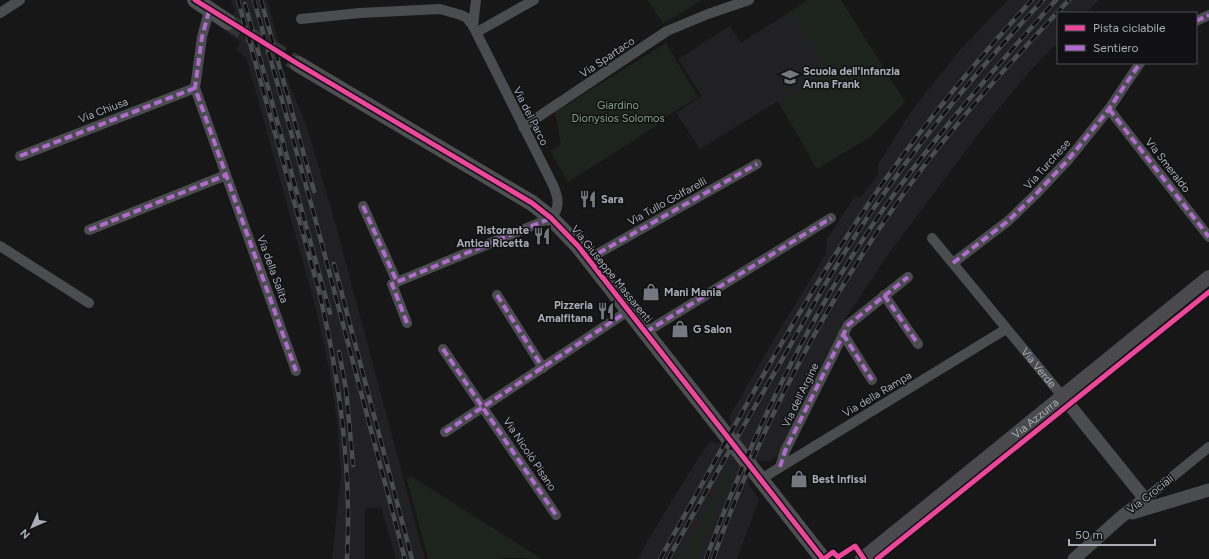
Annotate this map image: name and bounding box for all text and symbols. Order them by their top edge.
legend [1057,12,1197,64]
text: Pista ciclabile [1093,21,1166,35]
street label: Via Spartaco [577,34,637,80]
text: Sentiero [1093,41,1139,55]
place label: Scuola dell'Infanzia Anna Frank [803,65,900,91]
school or university icon: Scuola dell'Infanzia Anna Frank [780,67,800,87]
street label: Via del Parco [510,85,551,148]
street label: Via Chiusa [77,95,130,126]
park label: Giardino Dionysios Solomos [571,99,665,125]
street label: Via Smeraldo [1142,136,1193,195]
street label: Via Turchese [1021,137,1073,192]
street label: Via Tullo Golfarelli [626,174,709,228]
restaurant icon: Sara [578,189,598,209]
place label: Sara [601,193,624,206]
street label: Via Giuseppe Massarenti [568,223,655,326]
place label: Ristorante Antica Ricetta [456,224,529,250]
restaurant icon: Ristorante Antica Ricetta [532,226,552,246]
street label: Via della Salita [254,233,291,305]
shop icon: Mani Mania [641,282,661,302]
place label: Mani Mania [664,286,721,299]
place label: Pizzeria Amalfitana [537,299,593,325]
restaurant icon: Pizzeria Amalfitana [596,301,616,321]
shop icon: G Salon [670,319,690,339]
place label: G Salon [693,323,732,336]
street label: Via Verde [1018,345,1059,391]
street label: Via dell'Argine [779,361,822,430]
street label: Via della Rampa [840,369,914,420]
street label: Via Azzurra [1010,396,1061,441]
street label: Via Nicolò Pisano [500,415,559,493]
shop icon: Best Infissi [789,469,809,489]
street label: Via Crociali [1124,472,1176,517]
place label: Best Infissi [812,473,867,486]
north arrow [12,507,52,547]
scale bar [1069,521,1155,547]
text: N [18,526,33,541]
text: 50 m [1075,528,1103,542]

